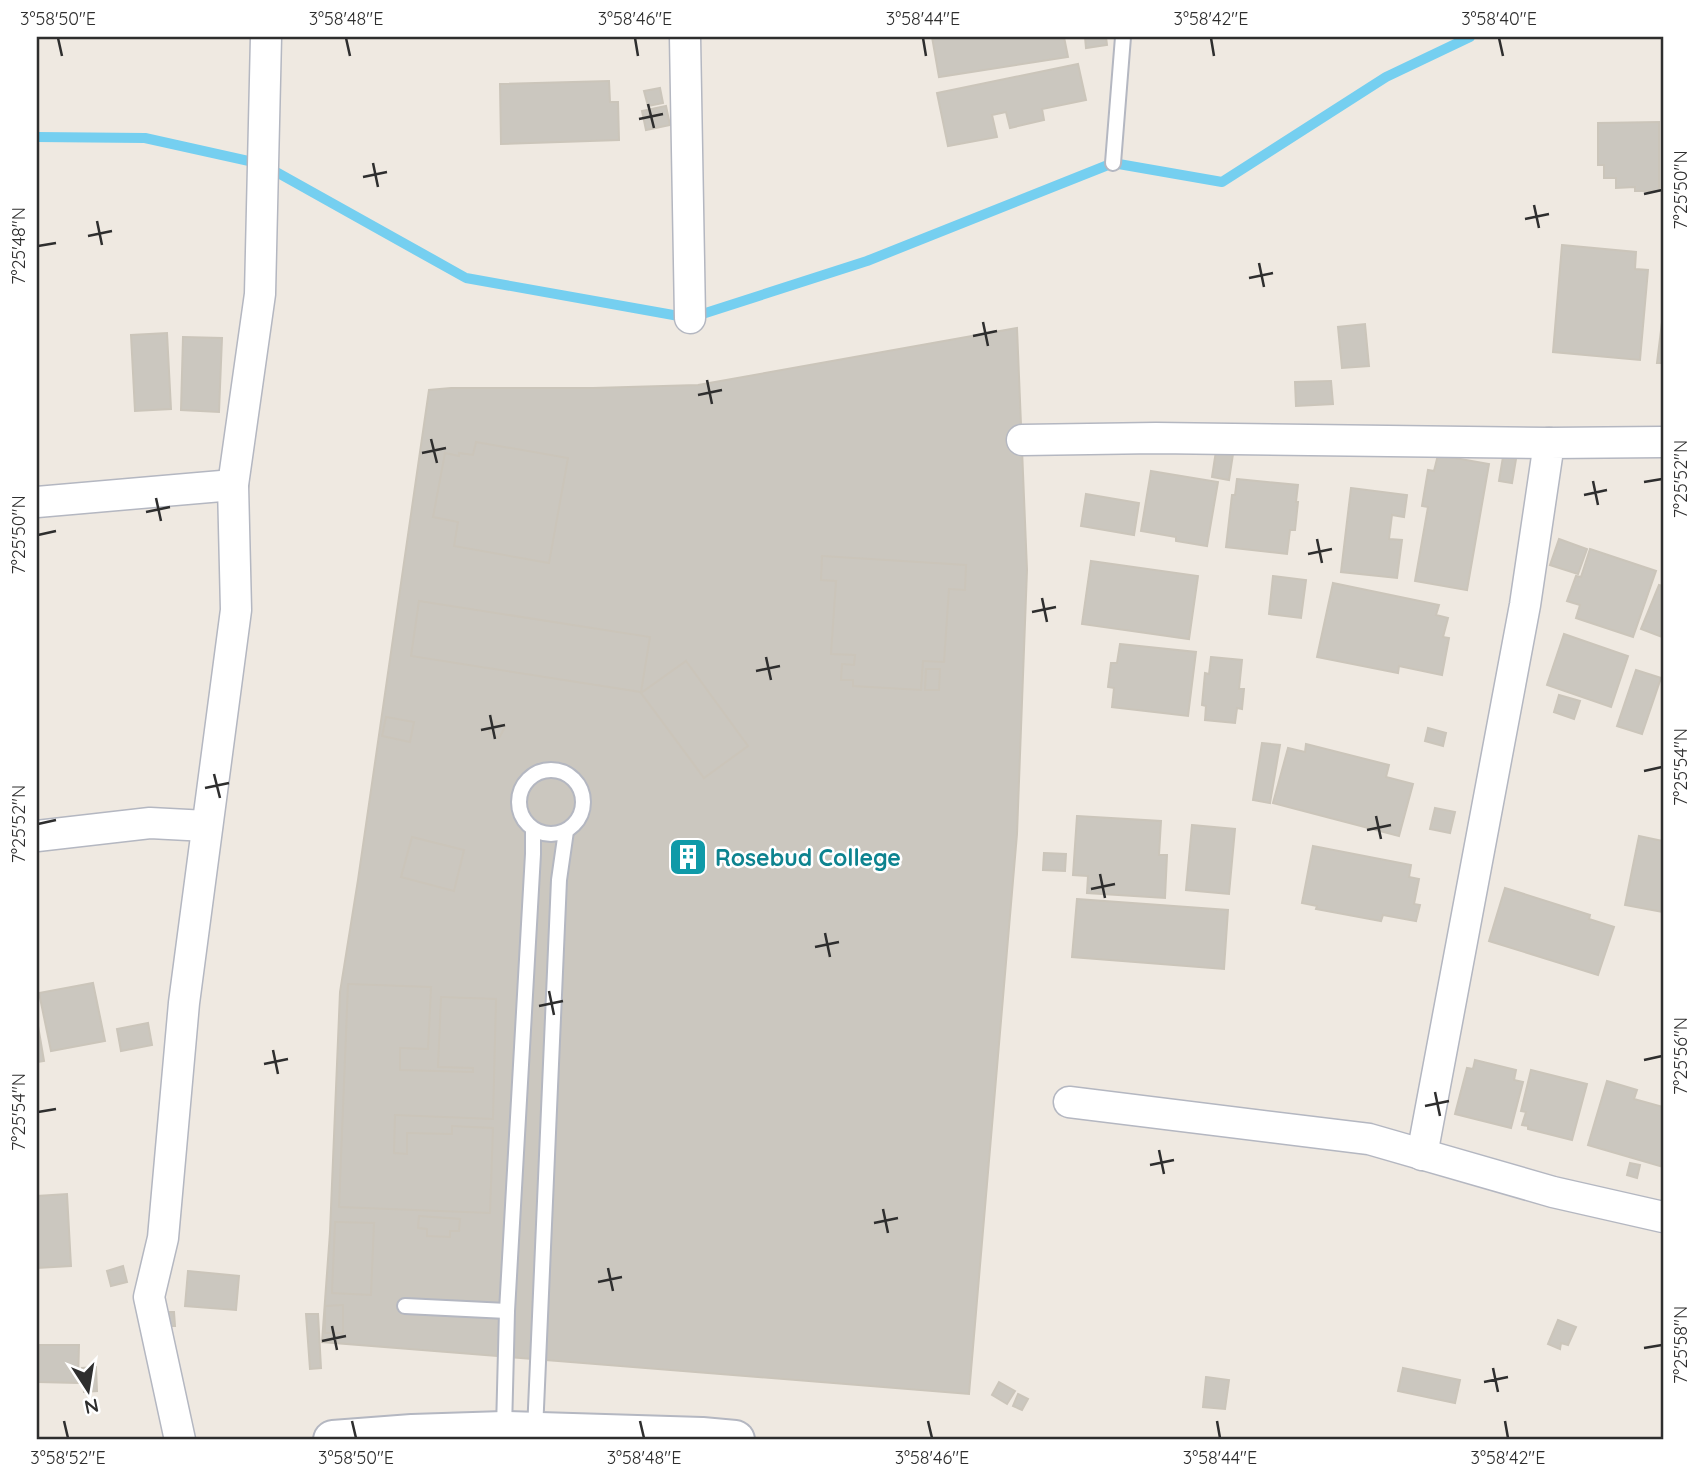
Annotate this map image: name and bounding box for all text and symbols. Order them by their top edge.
text: 3°58'50"E [20,7,96,30]
text: 3°58'48"E [309,7,383,30]
text: 3°58'46"E [598,7,672,30]
text: 3°58'44"E [886,7,960,30]
text: 3°58'42"E [1174,7,1249,30]
text: 3°58'40"E [1461,7,1537,30]
text: 7°25'50"N [1669,151,1692,229]
text: 7°25'48"N [7,207,30,285]
text: 7°25'52"N [1669,440,1692,518]
text: 7°25'50"N [7,496,30,574]
text: 7°25'54"N [1669,728,1692,806]
text: 7°25'52"N [7,785,30,863]
building icon: Rosebud College [667,836,709,878]
place label: Rosebud College [715,843,901,872]
text: 7°25'56"N [1669,1017,1692,1095]
text: 7°25'54"N [7,1073,30,1151]
text: 7°25'58"N [1669,1306,1692,1384]
north arrow [52,1354,122,1424]
text: N [82,1393,101,1420]
text: 3°58'52"E [30,1446,106,1469]
text: 3°58'50"E [318,1446,394,1469]
text: 3°58'48"E [607,1446,681,1469]
text: 3°58'46"E [895,1446,969,1469]
text: 3°58'44"E [1183,1446,1257,1469]
text: 3°58'42"E [1471,1446,1546,1469]

